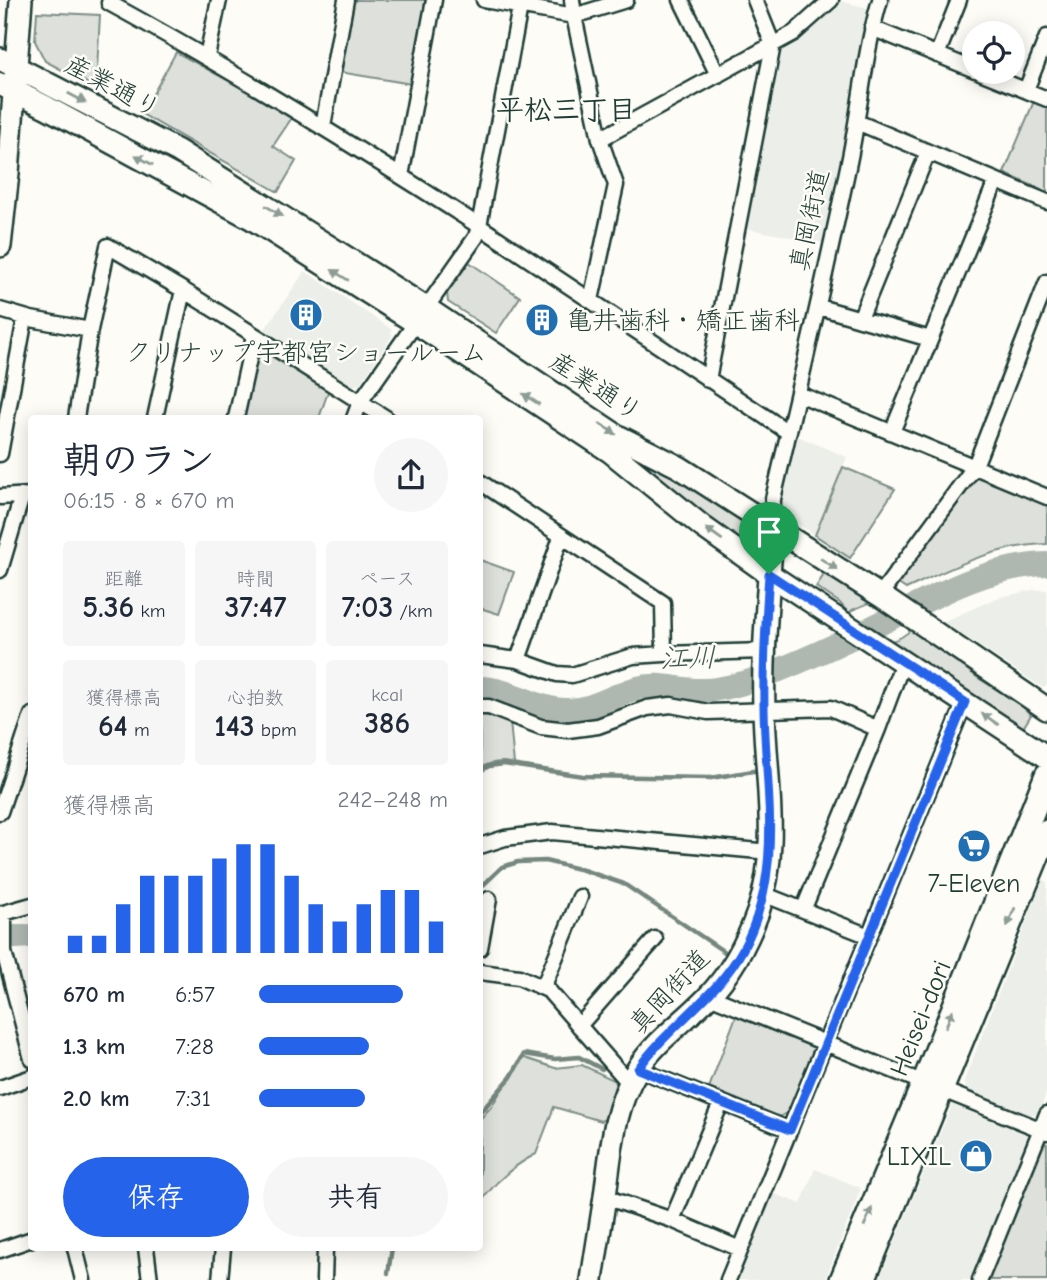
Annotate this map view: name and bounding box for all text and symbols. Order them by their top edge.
map controls [962,21,1025,84]
button: locate [962,21,1025,84]
street label: 産業通り [60,49,165,125]
one-way arrow [67,92,87,104]
district label: 平松三丁目 [496,94,636,126]
one-way arrow [134,154,154,166]
street label: 真岡街道 [784,166,835,274]
one-way arrow [264,205,283,218]
one-way arrow [331,268,350,281]
building icon: クリナップ宇都宮ショールーム [287,296,325,334]
building icon: 亀井歯科・矯正歯科 [523,301,561,339]
place label: 亀井歯科・矯正歯科 [566,306,800,336]
place label: クリナップ宇都宮ショールーム [125,338,487,368]
street label: 産業通り [544,346,647,428]
one-way arrow [522,392,540,406]
one-way arrow [598,423,618,436]
button: share [374,438,448,512]
text: 朝のラン [63,439,215,483]
text: 06:15 · 8 × 670 m [63,487,235,514]
pin [739,502,799,574]
icon: arrive [750,513,788,551]
one-way arrow [705,527,723,541]
one-way arrow [820,558,839,571]
text: 距離 [105,568,143,590]
text: 時間 [236,568,275,590]
text: ペース [359,568,415,590]
text: 5.36 [82,590,134,625]
text: 37:47 [224,590,287,625]
text: 7:03 [342,590,393,625]
text: km [134,600,165,622]
text: /km [393,600,433,622]
water label: 江川 [660,642,716,674]
text: kcal [371,684,403,706]
text: 獲得標高 [86,687,162,709]
text: 心拍数 [227,687,284,709]
text: 386 [364,706,410,741]
text: 64 [98,709,128,744]
text: 143 [214,709,255,744]
one-way arrow [981,712,999,726]
text: m [128,719,150,741]
text: bpm [255,719,297,741]
text: 242–248 m [338,786,448,813]
text: 獲得標高 [63,792,155,819]
supermarket icon: 7-Eleven [955,827,993,865]
place label: 7-Eleven [928,869,1020,899]
one-way arrow [1005,907,1017,927]
street label: 真岡街道 [623,943,716,1040]
street label: Heisei-dori [884,956,958,1080]
text: 670 m [63,981,125,1008]
text: 6:57 [175,981,215,1008]
one-way arrow [944,1009,955,1030]
text: 1.3 km [63,1033,125,1060]
text: 7:28 [175,1033,214,1060]
text: 2.0 km [63,1085,129,1112]
text: 7:31 [175,1085,211,1112]
shop icon: LIXIL [957,1137,995,1175]
place label: LIXIL [887,1142,951,1172]
button: 保存 [63,1157,249,1237]
button: 共有 [263,1157,448,1237]
one-way arrow [862,1207,874,1227]

